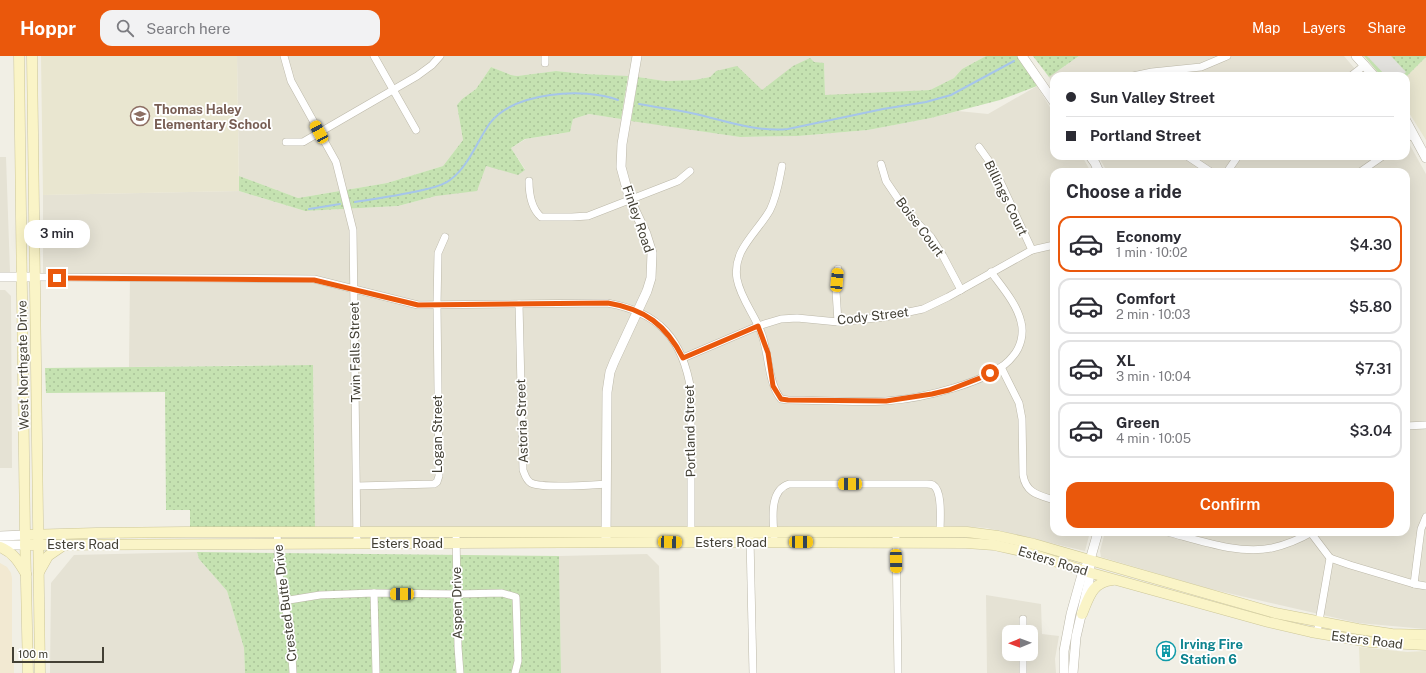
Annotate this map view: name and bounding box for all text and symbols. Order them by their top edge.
search box [100,10,380,46]
text: Hoppr [20,17,76,39]
icon: search [114,17,136,39]
text: Search here [146,20,230,37]
text: Map [1252,20,1280,36]
text: Layers [1302,20,1346,36]
text: Share [1368,20,1406,36]
text: Sun Valley Street [1090,89,1215,106]
place label: Thomas Haley Elementary School [154,102,272,132]
school or university icon: Thomas Haley Elementary School [129,105,151,127]
car [308,119,330,145]
text: Portland Street [1090,127,1201,144]
street label: Billings Court [981,158,1031,238]
text: Choose a ride [1066,181,1182,202]
street label: Finley Road [619,183,657,255]
street label: Boise Court [893,194,947,260]
callout: 3 min [24,220,90,248]
text: 3 min [40,226,74,241]
icon: car [1068,226,1104,262]
text: Economy [1116,228,1181,245]
text: $4.30 [1349,236,1392,253]
text: 1 min · 10:02 [1116,245,1188,260]
car [830,268,844,292]
route end [48,269,66,287]
icon: car [1068,288,1104,324]
text: Comfort [1116,290,1176,307]
text: $5.80 [1349,298,1392,315]
street label: West Northgate Drive [14,300,32,430]
street label: Twin Falls Street [347,301,363,403]
street label: Cody Street [836,304,910,328]
text: 2 min · 10:03 [1116,307,1190,322]
icon: car [1068,350,1104,386]
text: XL [1116,352,1135,369]
text: $7.31 [1355,360,1392,377]
route start [981,364,999,382]
text: 3 min · 10:04 [1116,369,1191,384]
street label: Astoria Street [513,379,531,463]
street label: Portland Street [682,384,698,478]
street label: Logan Street [430,395,445,473]
icon: car [1068,412,1104,448]
text: Green [1116,414,1160,431]
text: $3.04 [1349,422,1392,439]
text: 4 min · 10:05 [1116,431,1191,446]
car [838,478,862,490]
button: Confirm [1066,482,1394,528]
street label: Esters Road [695,535,767,550]
street label: Esters Road [371,536,443,551]
car [658,536,682,548]
car [789,536,813,548]
street label: Esters Road [47,537,119,552]
street label: Esters Road [1016,543,1090,579]
street label: Crested Butte Drive [270,544,300,662]
car [890,549,902,573]
street label: Aspen Drive [449,567,465,639]
car [390,588,414,600]
north arrow [1002,625,1038,661]
map controls [1002,625,1038,661]
street label: Esters Road [1330,628,1404,652]
place label: Irving Fire Station 6 [1180,637,1243,667]
building icon: Irving Fire Station 6 [1155,640,1177,662]
scale bar [12,645,104,664]
text: 100 m [18,648,48,660]

